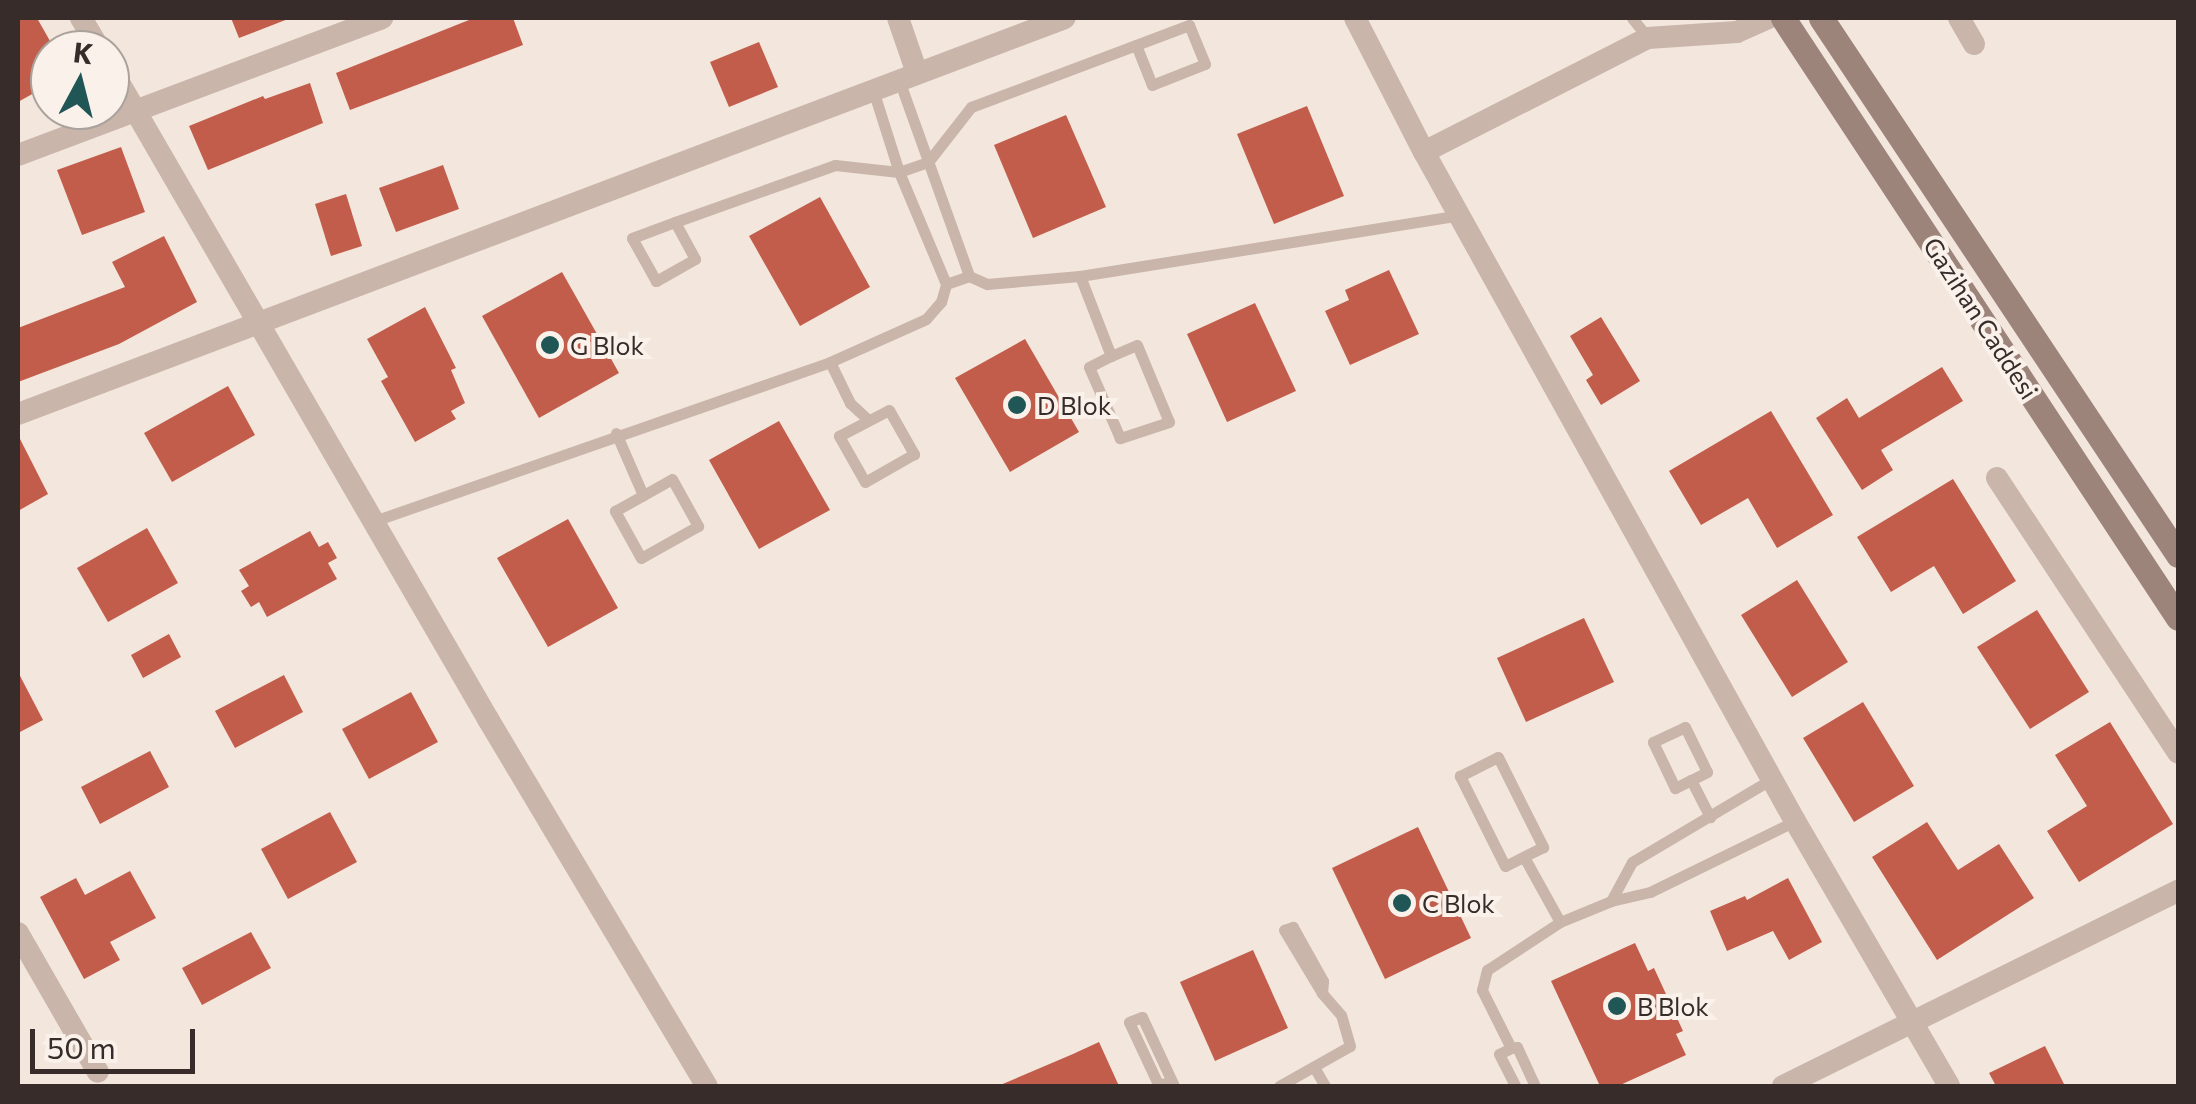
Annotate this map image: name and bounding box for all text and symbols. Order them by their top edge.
north arrow [30,30,130,130]
text: K [72,34,95,70]
street label: Gazihan Caddesi [1918,231,2044,405]
place label: G Blok [570,330,644,360]
marker: G Blok [539,334,561,356]
place label: D Blok [1037,390,1111,420]
marker: D Blok [1006,394,1028,416]
place label: C Blok [1422,888,1495,918]
marker: C Blok [1391,892,1413,914]
place label: B Blok [1637,991,1709,1021]
marker: B Blok [1606,995,1628,1017]
scale bar [35,1009,200,1071]
text: 50 m [47,1028,116,1065]

